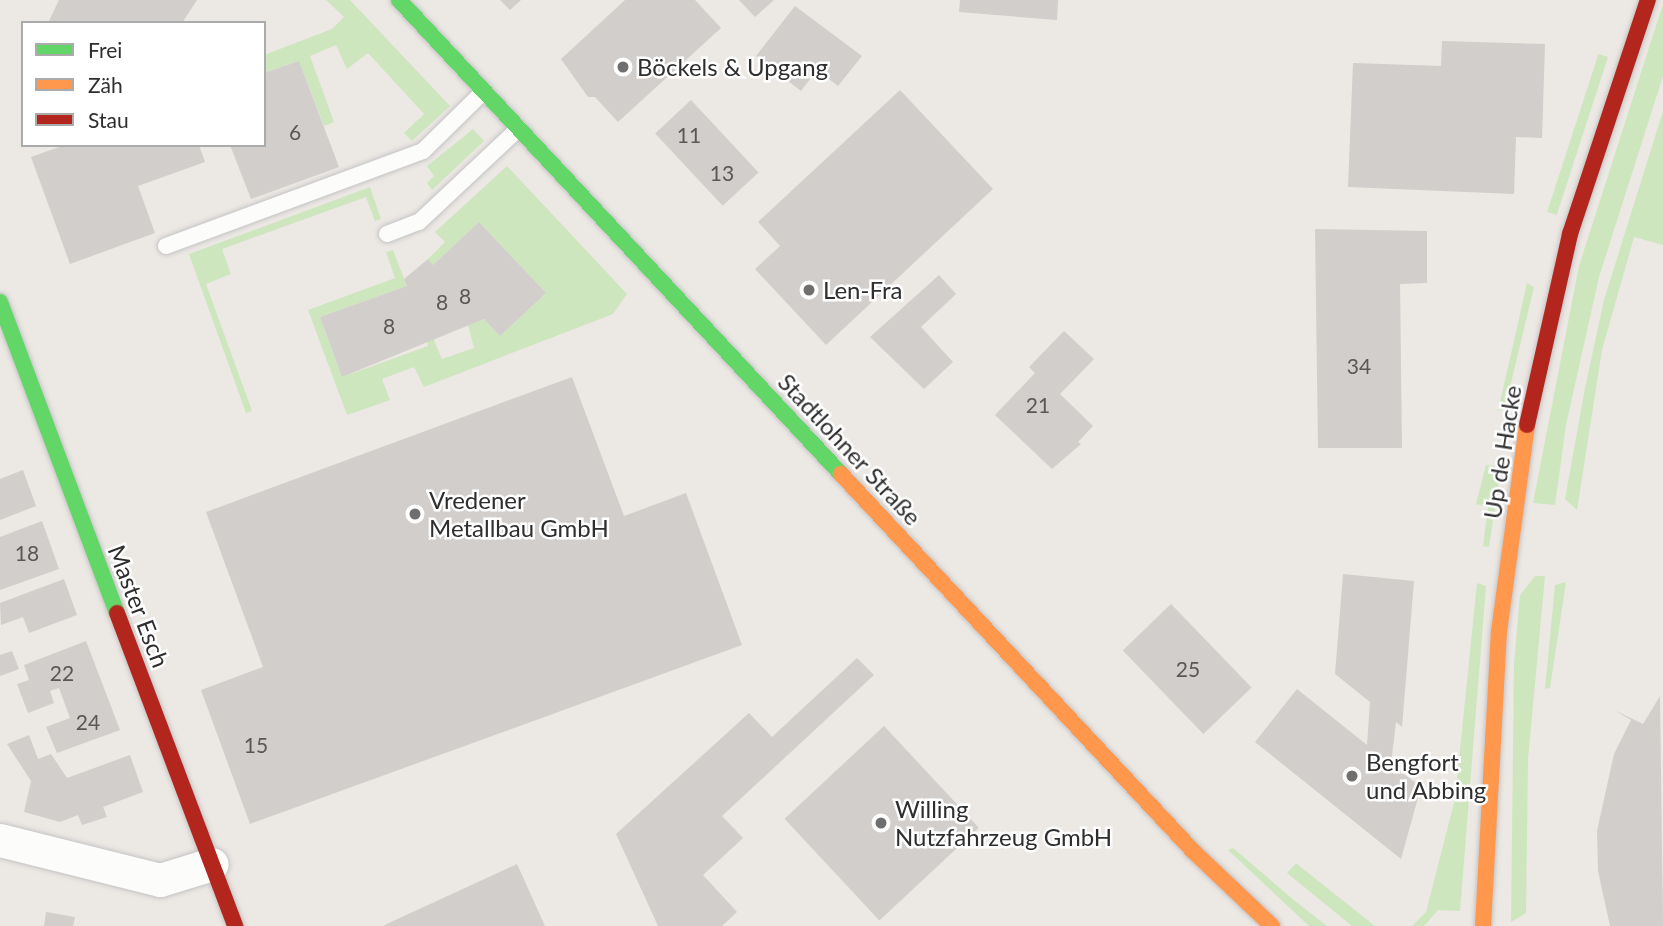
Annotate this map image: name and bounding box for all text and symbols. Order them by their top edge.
legend [21,21,266,147]
text: Frei [88,37,122,62]
place label: Böckels & Upgang [637,53,828,81]
marker: Böckels & Upgang [615,59,631,75]
text: Zäh [88,72,123,97]
text: Stau [88,107,129,132]
house number: 6 [289,119,301,145]
house number: 11 [677,122,701,148]
house number: 13 [710,160,734,186]
place label: Len-Fra [823,276,902,304]
marker: Len-Fra [801,282,817,298]
house number: 8 [459,283,471,309]
house number: 8 [436,289,448,315]
house number: 8 [383,313,395,339]
house number: 34 [1347,353,1371,379]
street label: Stadtlohner Straße [772,367,928,531]
street label: Up de Hacke [1477,383,1527,521]
house number: 21 [1026,392,1050,418]
place label: Vredener Metallbau GmbH [429,486,609,542]
marker: Vredener Metallbau GmbH [407,506,423,522]
house number: 18 [15,540,39,566]
street label: Master Esch [102,541,176,671]
house number: 25 [1176,656,1200,682]
house number: 22 [50,660,74,686]
house number: 24 [76,709,100,735]
house number: 15 [244,732,268,758]
place label: Bengfort und Abbing [1366,748,1487,804]
marker: Bengfort und Abbing [1344,768,1360,784]
place label: Willing Nutzfahrzeug GmbH [895,795,1112,851]
marker: Willing Nutzfahrzeug GmbH [873,815,889,831]

